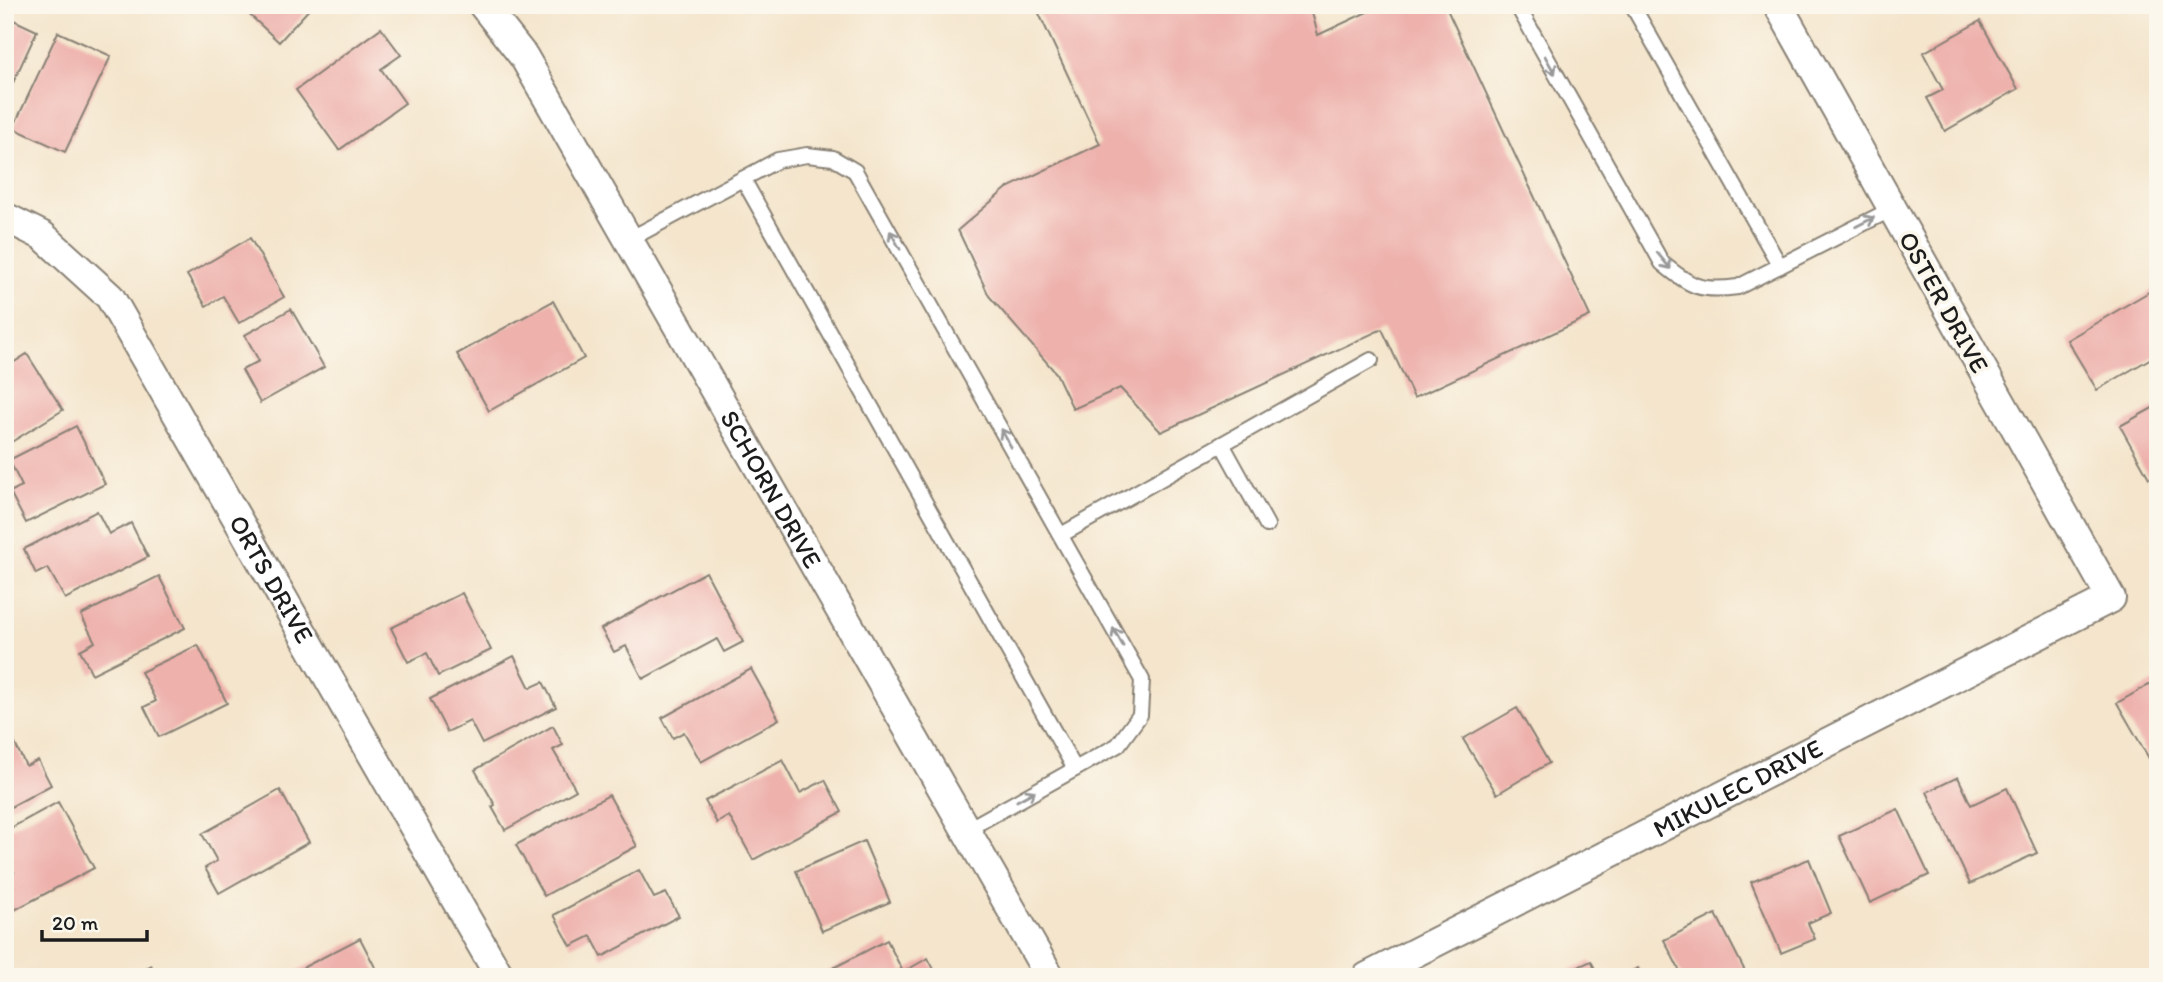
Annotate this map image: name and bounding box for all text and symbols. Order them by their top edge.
one-way arrow [1543,54,1557,74]
one-way arrow [1854,215,1875,229]
street label: OSTER DRIVE [1892,226,1996,378]
one-way arrow [888,230,901,251]
one-way arrow [1656,252,1671,270]
street label: SCHORN DRIVE [713,404,829,574]
one-way arrow [999,429,1013,449]
street label: ORTS DRIVE [222,509,321,649]
one-way arrow [1111,627,1125,647]
street label: MIKULEC DRIVE [1648,732,1828,845]
one-way arrow [1015,789,1035,803]
scale bar [42,898,147,942]
text: 20 m [52,910,99,935]

